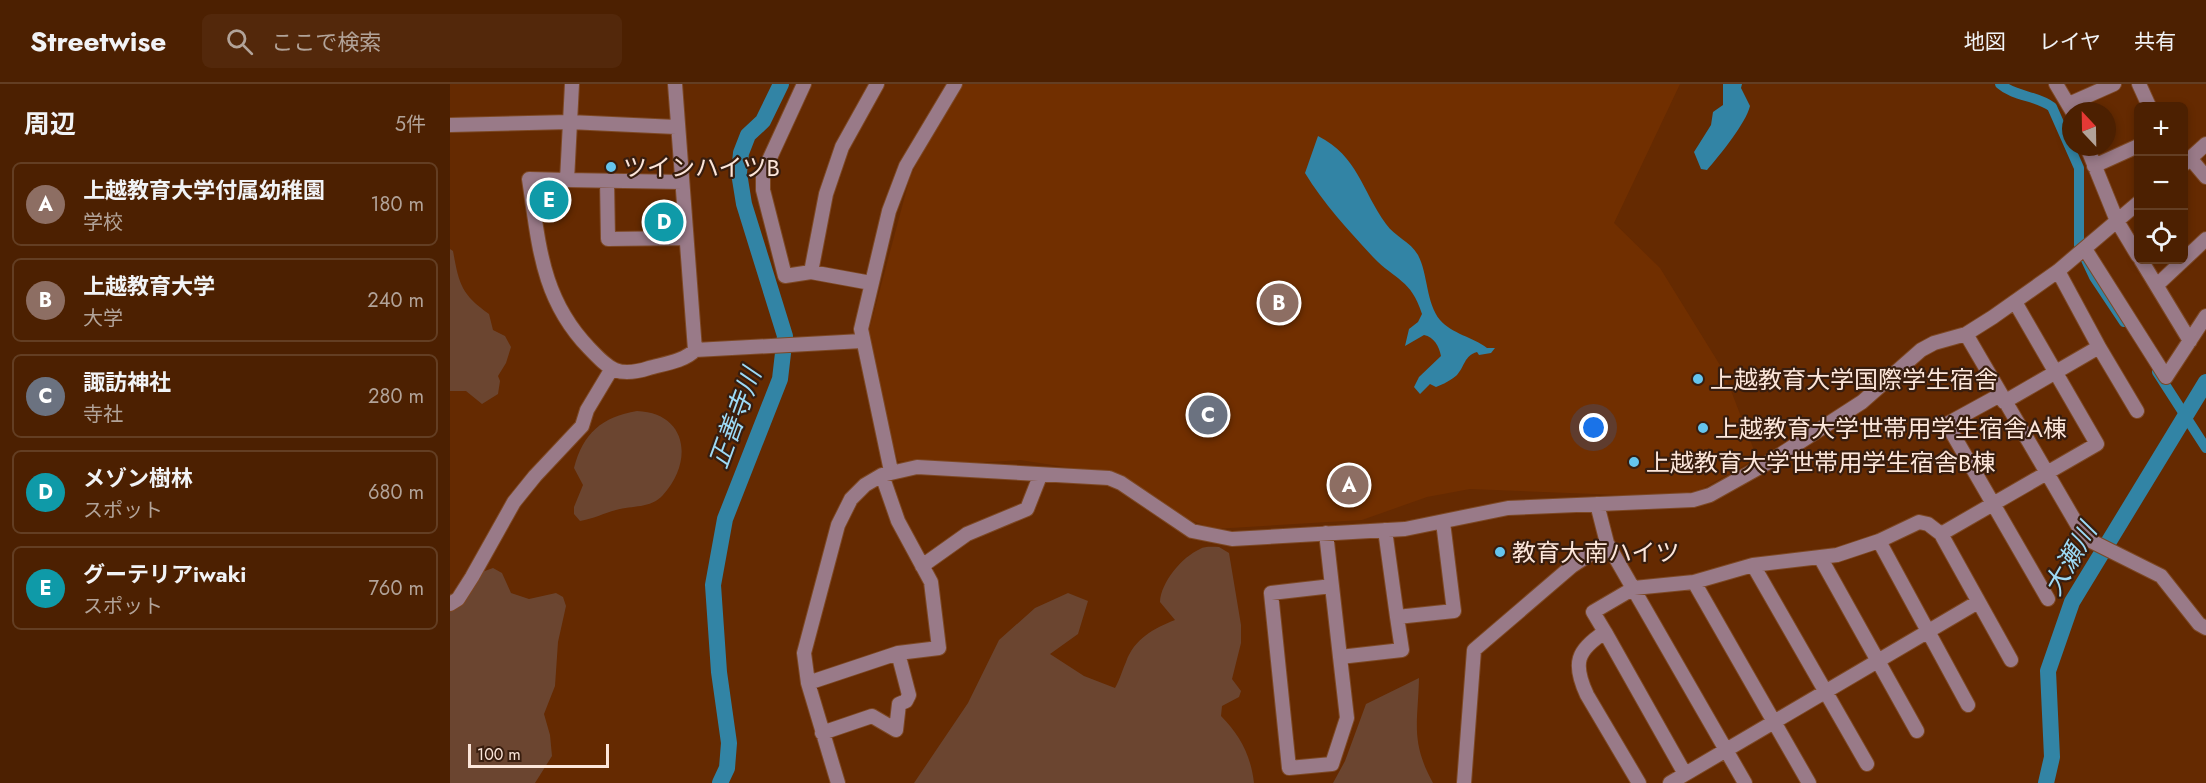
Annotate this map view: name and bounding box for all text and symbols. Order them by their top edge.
search box [202,14,622,68]
text: Streetwise [30,21,166,62]
icon: search [223,25,256,58]
text: ここで検索 [271,26,381,58]
text: 地図 [1964,27,2006,57]
text: レイヤ [2039,27,2101,57]
text: 共有 [2134,27,2176,57]
north arrow [2062,102,2116,156]
map controls [2134,102,2188,264]
button: + [2134,102,2188,156]
text: 周辺 [24,105,76,143]
text: 5件 [395,110,426,139]
place label: ツインハイツB [623,150,780,185]
button: − [2134,156,2188,210]
marker: ツインハイツB [604,160,618,174]
text: 上越教育大学付属幼稚園 [83,174,325,206]
pin: E [530,178,568,222]
text: A [38,190,53,219]
text: 180 m [370,190,424,219]
pin: D [644,200,684,244]
text: 学校 [83,208,123,237]
button: locate [2134,210,2188,264]
text: 上越教育大学 [83,270,215,302]
pin: B [1260,280,1298,326]
text: B [39,286,52,315]
text: 240 m [367,286,424,315]
text: 大学 [83,304,123,333]
water label: 正善寺川 [699,360,772,473]
place label: 上越教育大学国際学生宿舎 [1710,362,1998,397]
text: 諏訪神社 [83,366,171,398]
marker: 上越教育大学国際学生宿舎 [1691,372,1705,386]
text: C [38,382,53,411]
text: 280 m [368,382,424,411]
pin: C [1188,392,1227,438]
text: 寺社 [83,400,123,429]
place label: 上越教育大学世帯用学生宿舎A棟 [1715,411,2067,446]
your location [1579,413,1608,442]
marker: 上越教育大学世帯用学生宿舎A棟 [1696,421,1710,435]
place label: 上越教育大学世帯用学生宿舎B棟 [1646,445,1995,480]
marker: 上越教育大学世帯用学生宿舎B棟 [1627,455,1641,469]
text: メゾン樹林 [83,462,193,494]
pin: A [1330,462,1368,508]
text: D [38,478,53,507]
text: 680 m [368,478,424,507]
text: スポット [83,496,163,525]
water label: 大瀬川 [2034,513,2107,602]
place label: 教育大南ハイツ [1512,535,1680,570]
marker: 教育大南ハイツ [1493,545,1507,559]
text: グーテリアiwaki [83,558,246,590]
text: E [39,574,52,603]
text: 760 m [368,574,424,603]
text: スポット [83,592,163,621]
scale bar [468,741,609,768]
text: 100 m [477,743,521,766]

